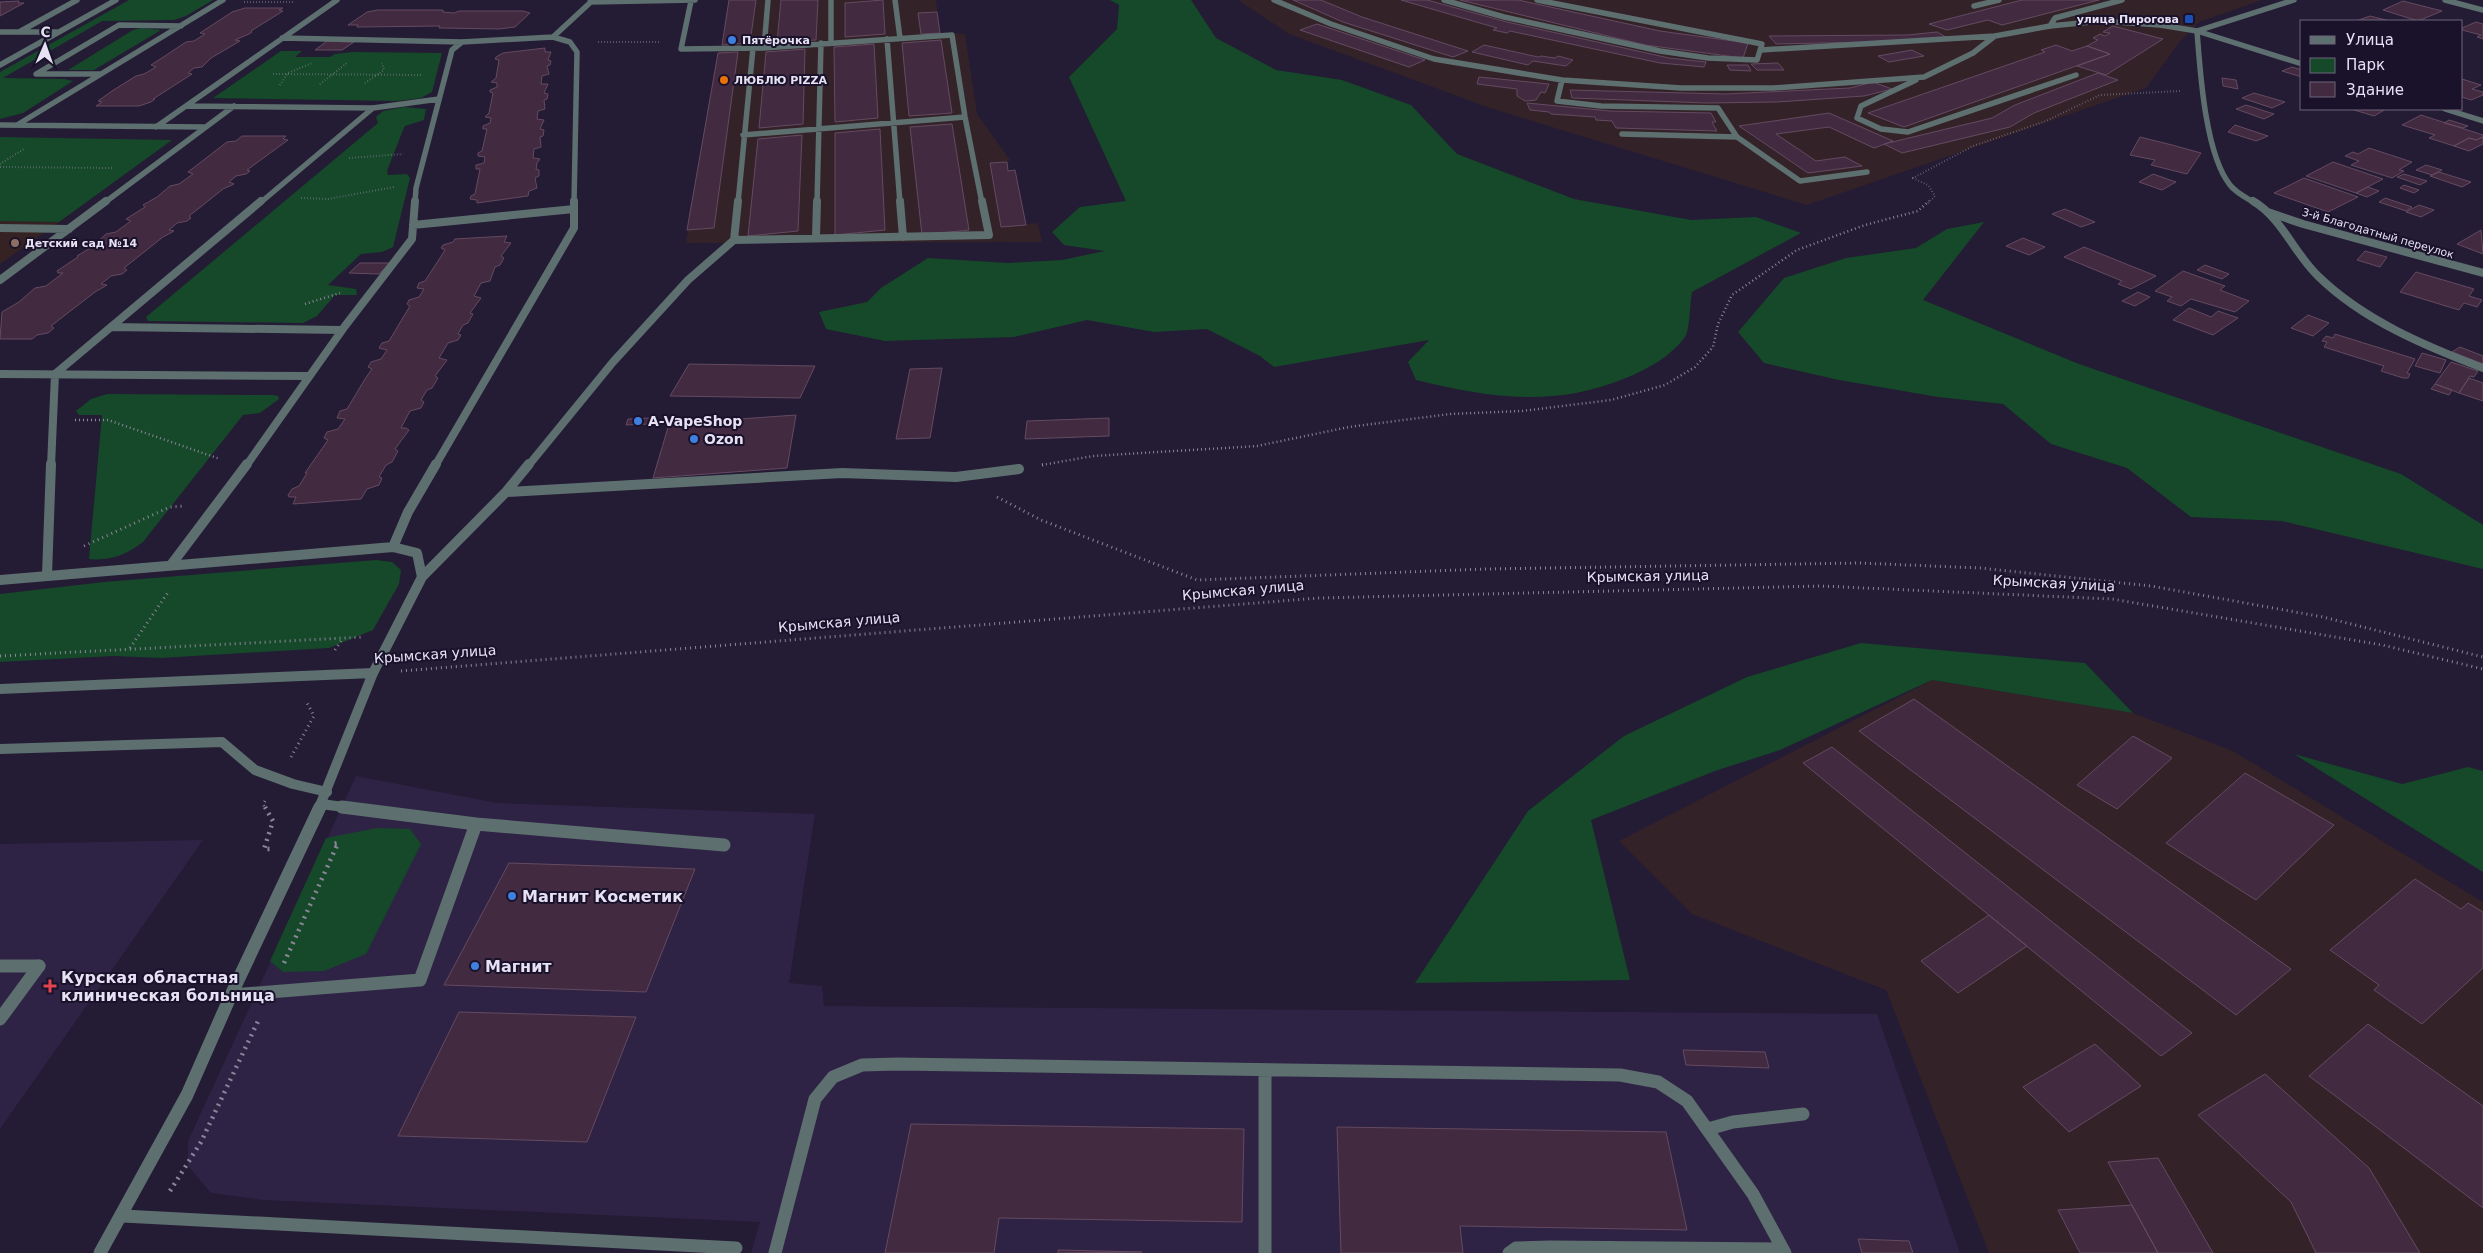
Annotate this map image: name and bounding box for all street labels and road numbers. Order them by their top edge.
street label: 3-й Благодатный переулок [2300,206,2456,262]
street label: Крымская улица [1587,567,1709,585]
street label: Крымская улица [1992,572,2116,594]
street label: Крымская улица [1181,577,1305,603]
street label: Крымская улица [777,609,901,635]
street label: Крымская улица [373,642,497,666]

